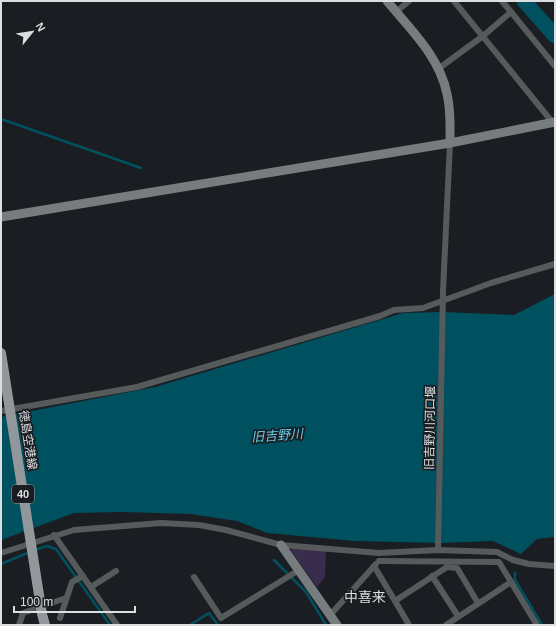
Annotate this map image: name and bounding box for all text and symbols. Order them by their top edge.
north arrow [12,12,52,52]
text: N [33,21,48,33]
street label: 旧吉野川河口堰 [422,386,438,470]
street label: 徳島空港線 [16,409,40,471]
water label: 旧吉野川 [251,426,305,445]
road number: 40 [12,485,34,503]
scale bar [14,588,135,614]
district label: 中喜来 [344,589,386,605]
text: 100 m [20,595,53,609]

